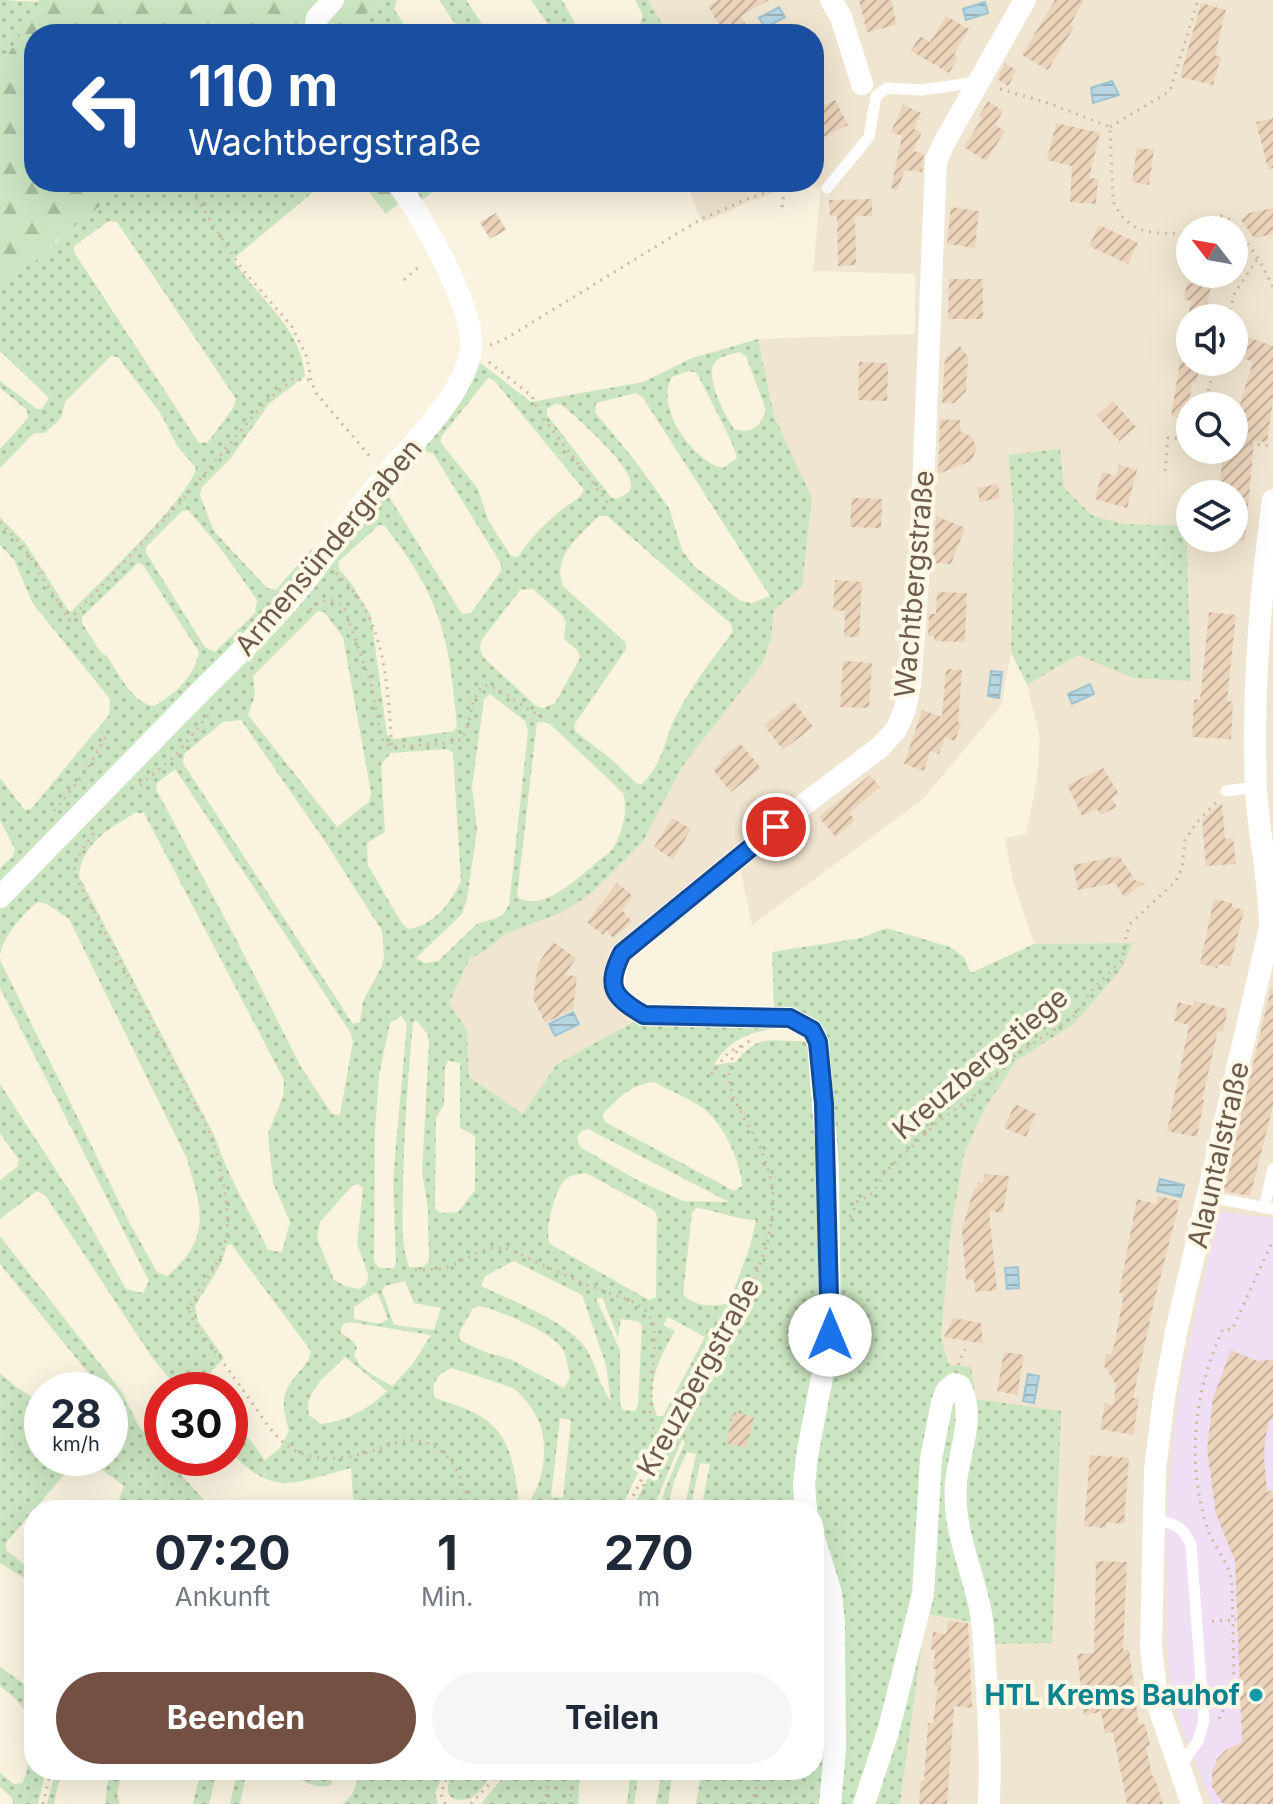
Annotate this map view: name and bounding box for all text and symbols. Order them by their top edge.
text: 110 m [188,52,338,120]
icon: left [56,56,160,160]
text: Wachtbergstraße [188,120,481,164]
north arrow [1176,216,1248,288]
map controls [1176,216,1248,552]
button: sound [1176,304,1248,376]
button: search [1176,392,1248,464]
street label: Armensündergraben [227,432,429,662]
street label: Wachtbergstraße [887,469,941,699]
button: layers [1176,480,1248,552]
pin [742,793,810,861]
icon: arrive [754,805,798,849]
street label: Kreuzbergstiege [885,980,1075,1146]
street label: Alauntalstraße [1180,1058,1256,1252]
street label: Kreuzbergstraße [629,1272,767,1482]
position arrow [788,1293,872,1377]
speed limit sign: 30 [144,1372,248,1476]
text: 28 [50,1389,102,1438]
text: km/h [52,1432,100,1456]
text: 07:20 [154,1523,291,1582]
text: 1 [437,1523,458,1582]
text: 270 [604,1523,694,1582]
text: Ankunft [175,1581,270,1612]
text: Min. [421,1581,474,1612]
text: m [637,1581,660,1612]
button: Beenden [56,1672,416,1764]
button: Teilen [432,1672,792,1764]
place label: HTL Krems Bauhof [985,1678,1240,1712]
marker: HTL Krems Bauhof [1247,1686,1265,1704]

